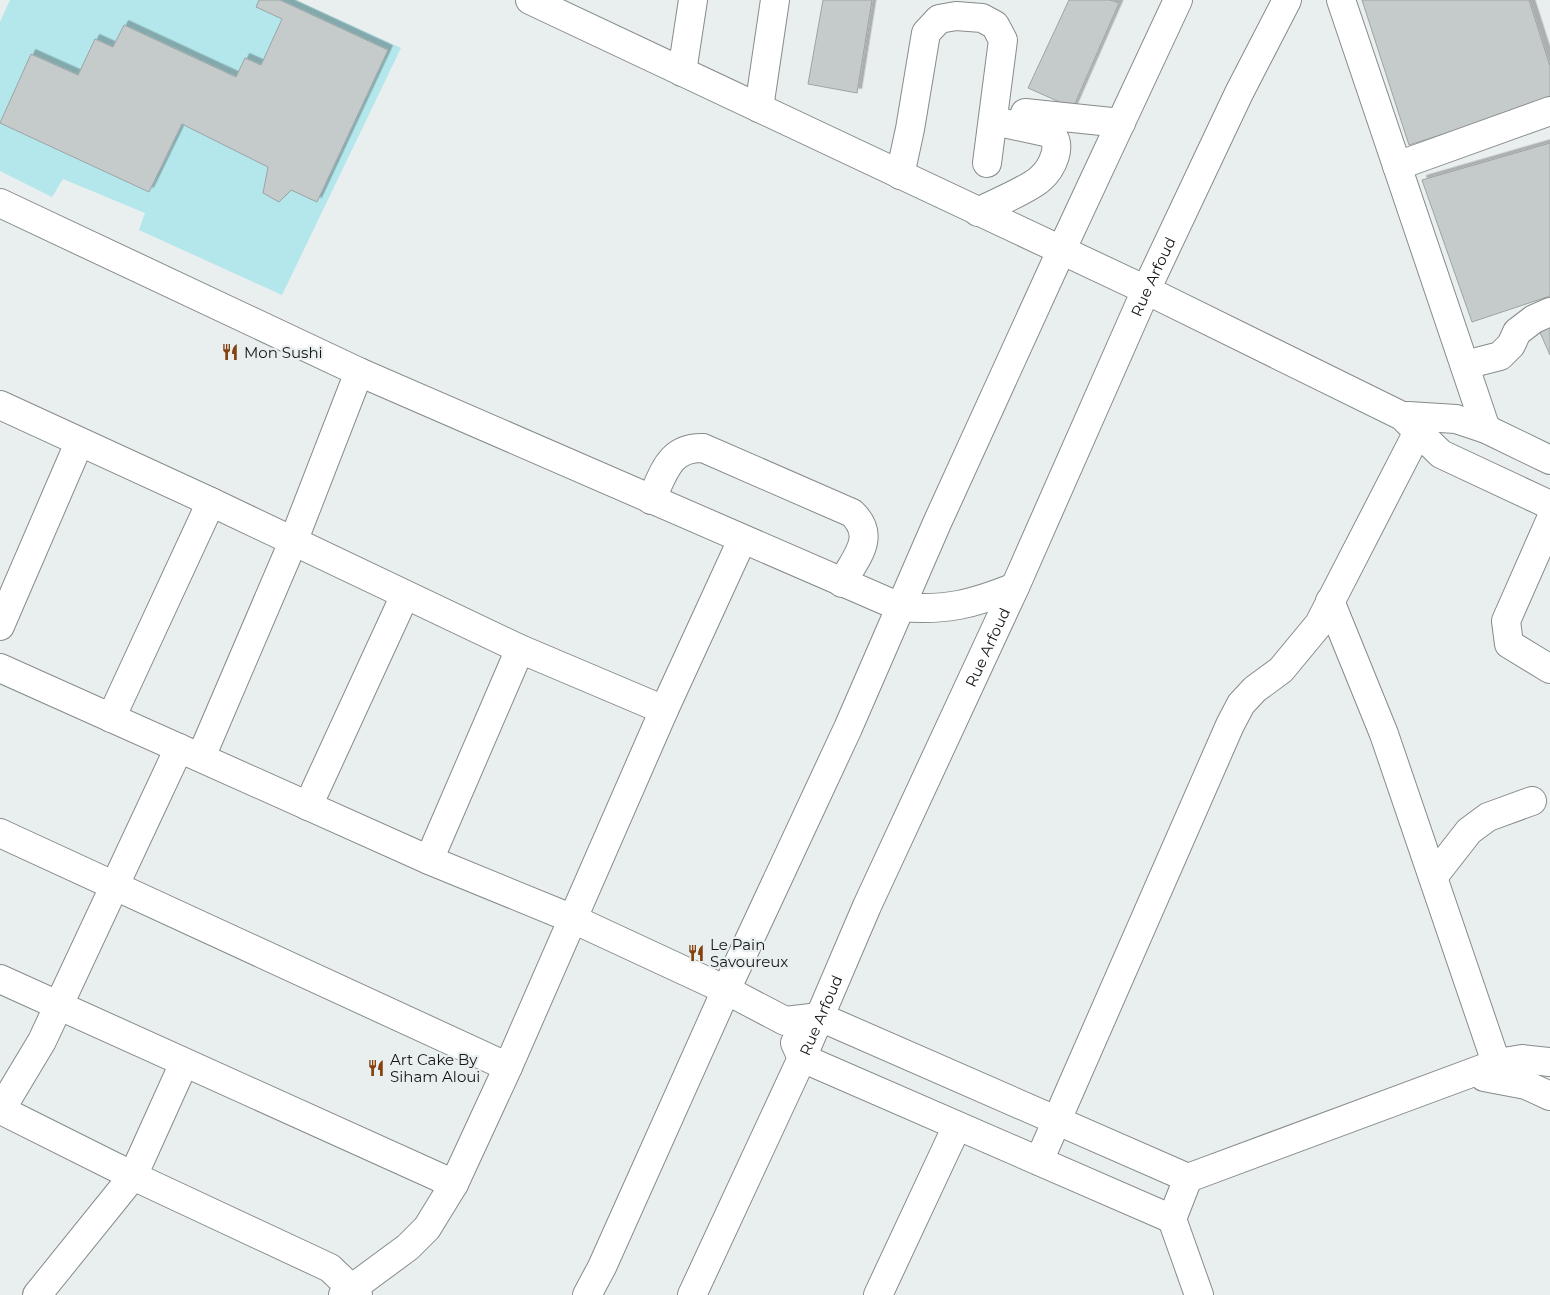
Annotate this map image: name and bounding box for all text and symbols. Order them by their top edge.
street label: Rue Arfoud [1126,234,1179,319]
restaurant icon: Mon Sushi [220,342,240,362]
place label: Mon Sushi [244,343,323,362]
street label: Rue Arfoud [961,604,1014,690]
place label: Le Pain Savoureux [710,935,788,971]
restaurant icon: Le Pain Savoureux [686,943,706,963]
street label: Rue Arfoud [795,972,846,1058]
place label: Art Cake By Siham Aloui [390,1050,480,1086]
restaurant icon: Art Cake By Siham Aloui [366,1058,386,1078]

